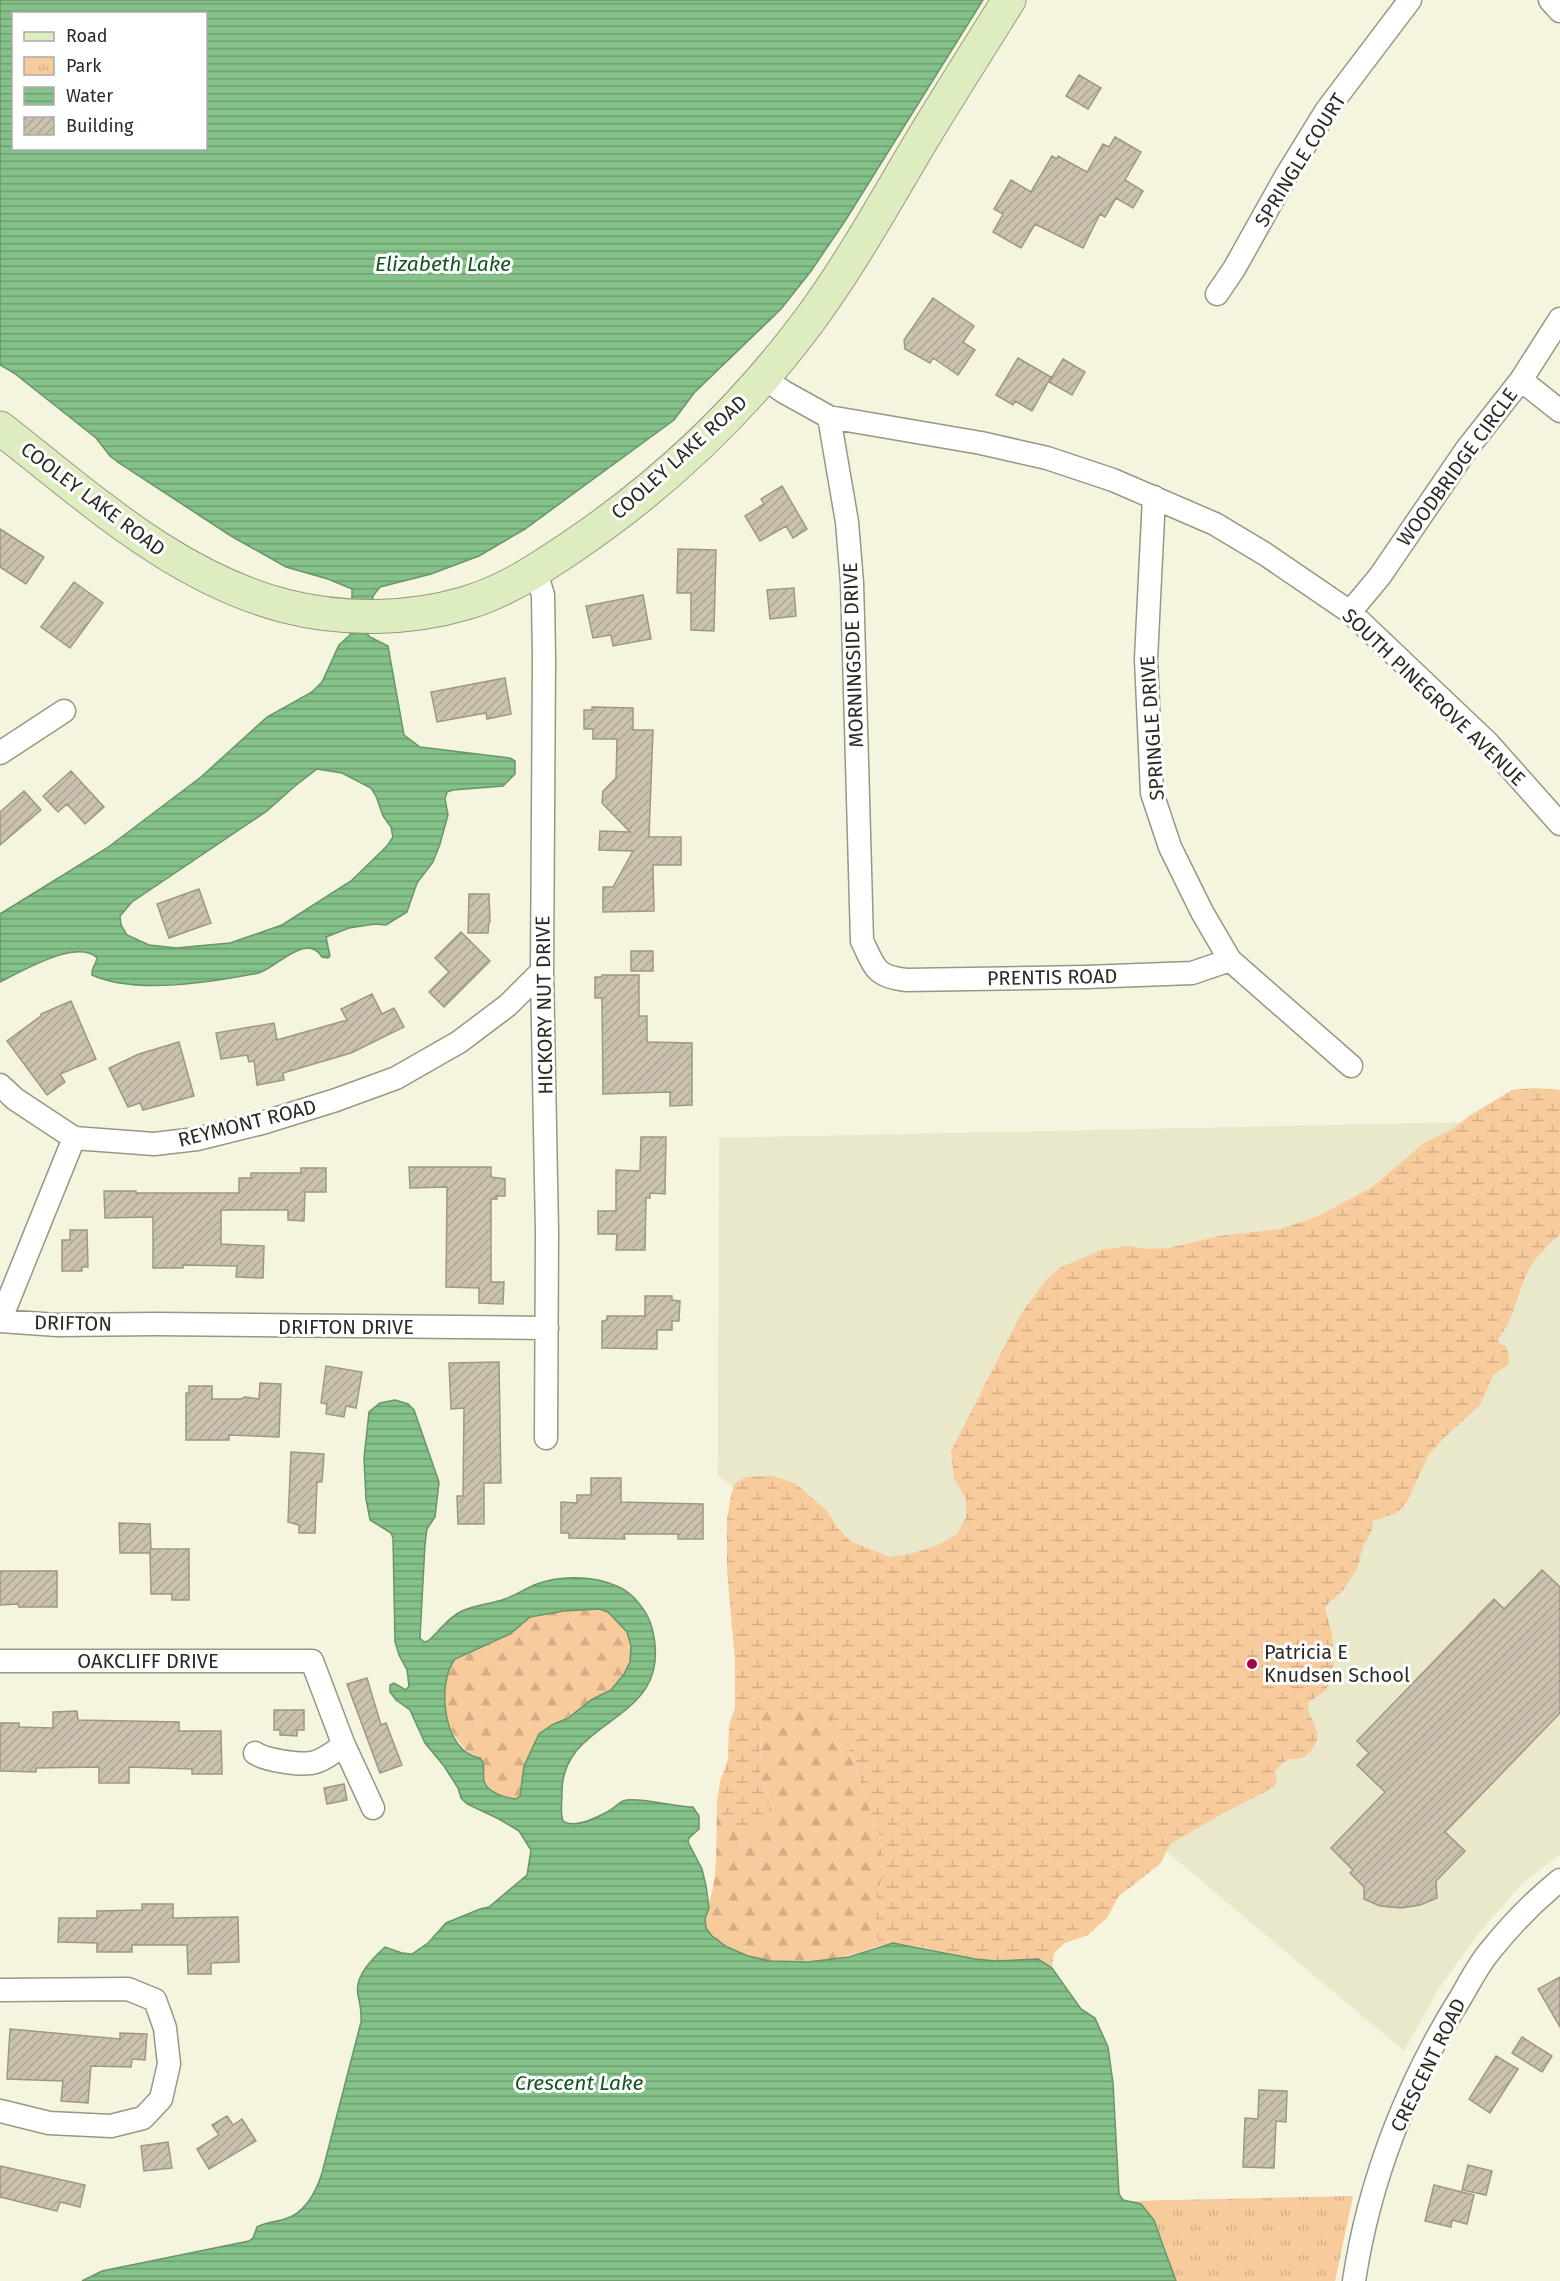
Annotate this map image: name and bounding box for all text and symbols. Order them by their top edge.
legend [12,12,207,150]
text: Road [66,25,108,47]
text: Park [66,55,102,77]
text: Water [66,85,113,107]
street label: SPRINGLE COURT [1249,88,1351,231]
text: Building [66,115,134,137]
water label: Elizabeth Lake [375,251,511,277]
street label: WOODBRIDGE CIRCLE [1392,383,1522,551]
street label: COOLEY LAKE ROAD [606,390,752,524]
street label: COOLEY LAKE ROAD [16,437,170,561]
street label: MORNINGSIDE DRIVE [838,562,868,748]
street label: SOUTH PINEGROVE AVENUE [1338,603,1530,791]
street label: SPRINGLE DRIVE [1135,655,1169,801]
street label: HICKORY NUT DRIVE [530,915,558,1095]
street label: PRENTIS ROAD [987,964,1117,990]
street label: REYMONT ROAD [175,1094,319,1152]
street label: DRIFTON [34,1310,112,1336]
street label: DRIFTON DRIVE [278,1315,414,1339]
place label: Patricia E Knudsen School [1264,1640,1410,1687]
street label: OAKCLIFF DRIVE [77,1649,219,1673]
marker: Patricia E Knudsen School [1245,1657,1259,1671]
street label: CRESCENT ROAD [1385,1994,1471,2136]
water label: Crescent Lake [515,2070,644,2096]

